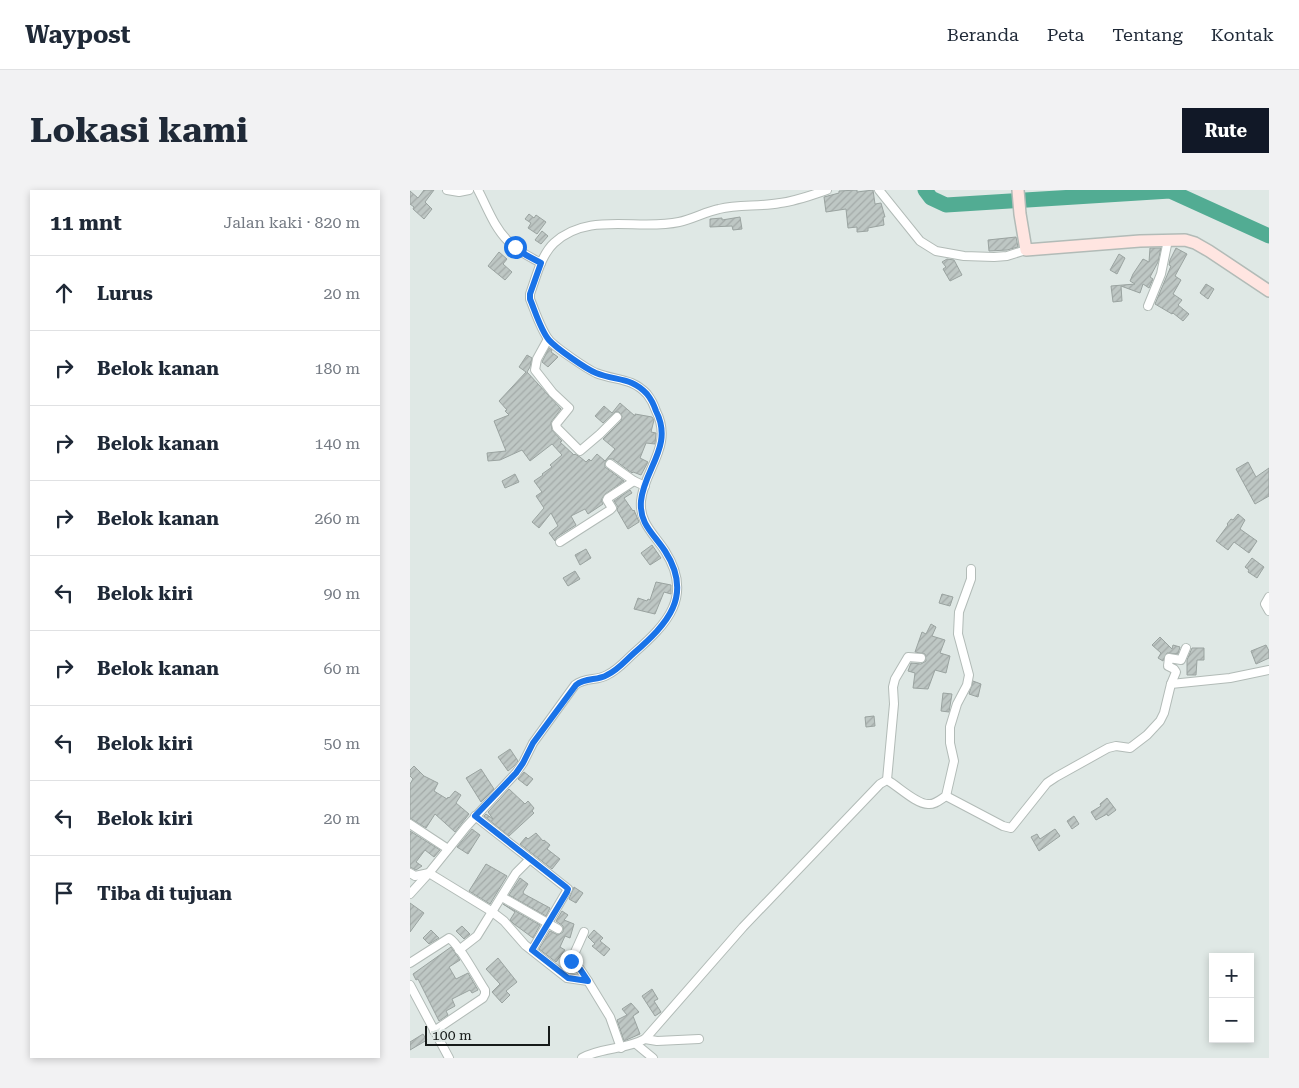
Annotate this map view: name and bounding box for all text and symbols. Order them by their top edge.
text: Waypost [25,21,130,49]
text: Beranda [947,24,1019,45]
text: Peta [1047,24,1084,45]
text: Tentang [1112,24,1183,45]
text: Kontak [1211,24,1274,45]
button: Rute [1182,108,1269,153]
text: Lokasi kami [30,110,248,151]
text: 11 mnt [50,211,122,235]
text: Jalan kaki · 820 m [224,213,360,232]
route start [504,236,527,259]
icon: ahead [50,279,78,307]
text: Lurus [97,282,153,305]
text: 20 m [323,284,360,303]
icon: right [50,354,78,382]
text: Belok kanan [97,357,219,380]
text: 180 m [314,359,360,378]
icon: right [50,429,78,457]
text: Belok kanan [97,432,219,455]
text: 140 m [314,434,360,453]
icon: right [50,504,78,532]
text: Belok kanan [97,507,219,530]
text: 260 m [314,509,360,528]
icon: left [50,579,78,607]
text: Belok kiri [97,582,193,605]
text: 90 m [323,584,360,603]
icon: right [50,654,78,682]
text: Belok kanan [97,657,219,680]
text: 60 m [323,659,360,678]
icon: left [50,729,78,757]
text: Belok kiri [97,732,193,755]
text: 50 m [323,734,360,753]
icon: left [50,804,78,832]
text: Belok kiri [97,807,193,830]
text: 20 m [323,809,360,828]
icon: arrive [50,879,78,907]
text: Tiba di tujuan [97,882,232,905]
route end [560,950,583,973]
map controls [1209,953,1254,1043]
button: + [1209,953,1254,998]
button: − [1209,998,1254,1043]
scale bar [425,1023,550,1046]
text: 100 m [432,1027,472,1043]

